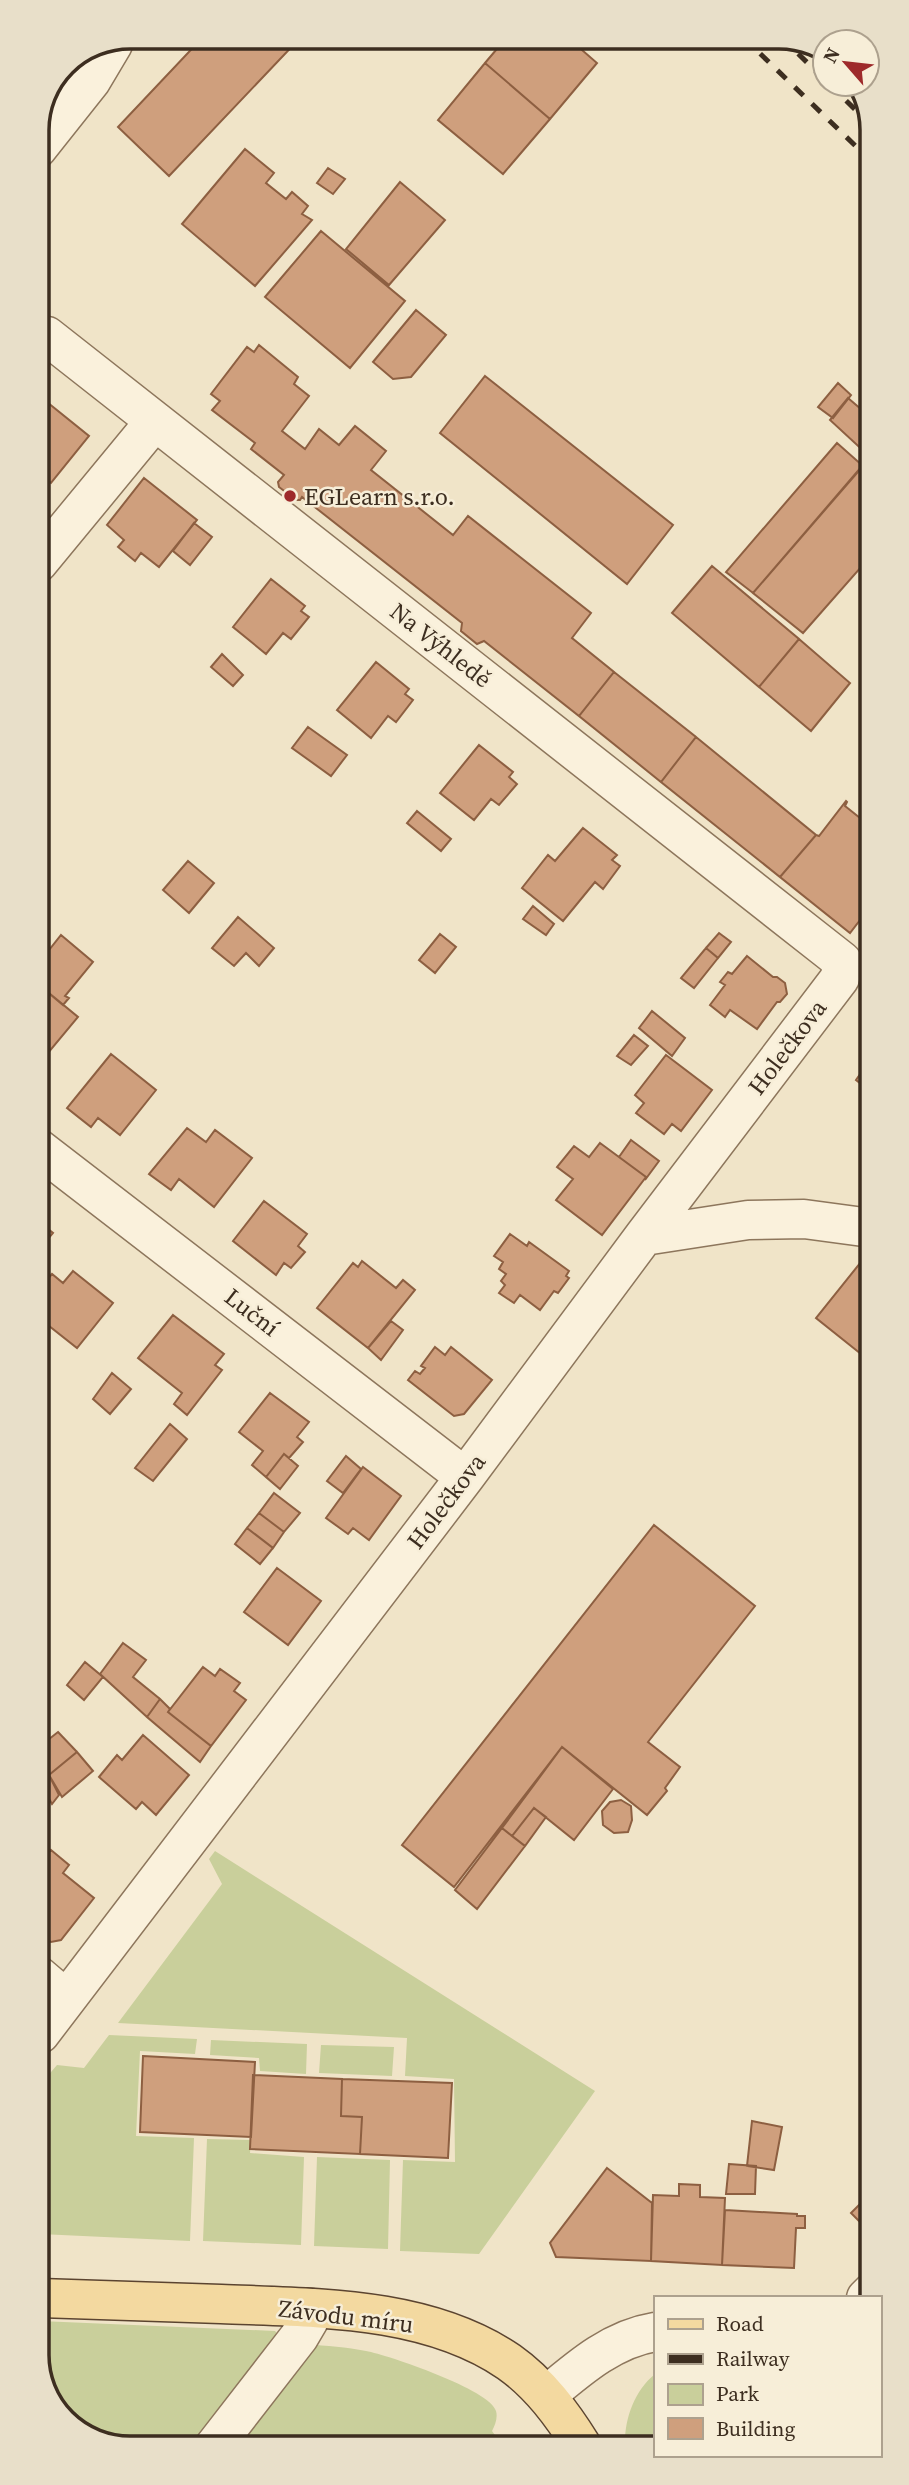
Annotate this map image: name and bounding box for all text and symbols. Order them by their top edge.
north arrow [811,28,881,98]
text: N [816,43,846,67]
place label: EGLearn s.r.o. [304,480,455,513]
marker: EGLearn s.r.o. [282,488,298,504]
street label: Na Výhledě [383,595,499,695]
street label: Holečkova [740,992,834,1102]
street label: Luční [218,1280,286,1344]
street label: Holečkova [399,1446,493,1556]
street label: Závodu míru [277,2291,415,2341]
legend [654,2296,881,2457]
text: Road [716,2309,764,2338]
text: Railway [716,2344,790,2373]
text: Park [716,2379,760,2408]
text: Building [716,2414,795,2443]

